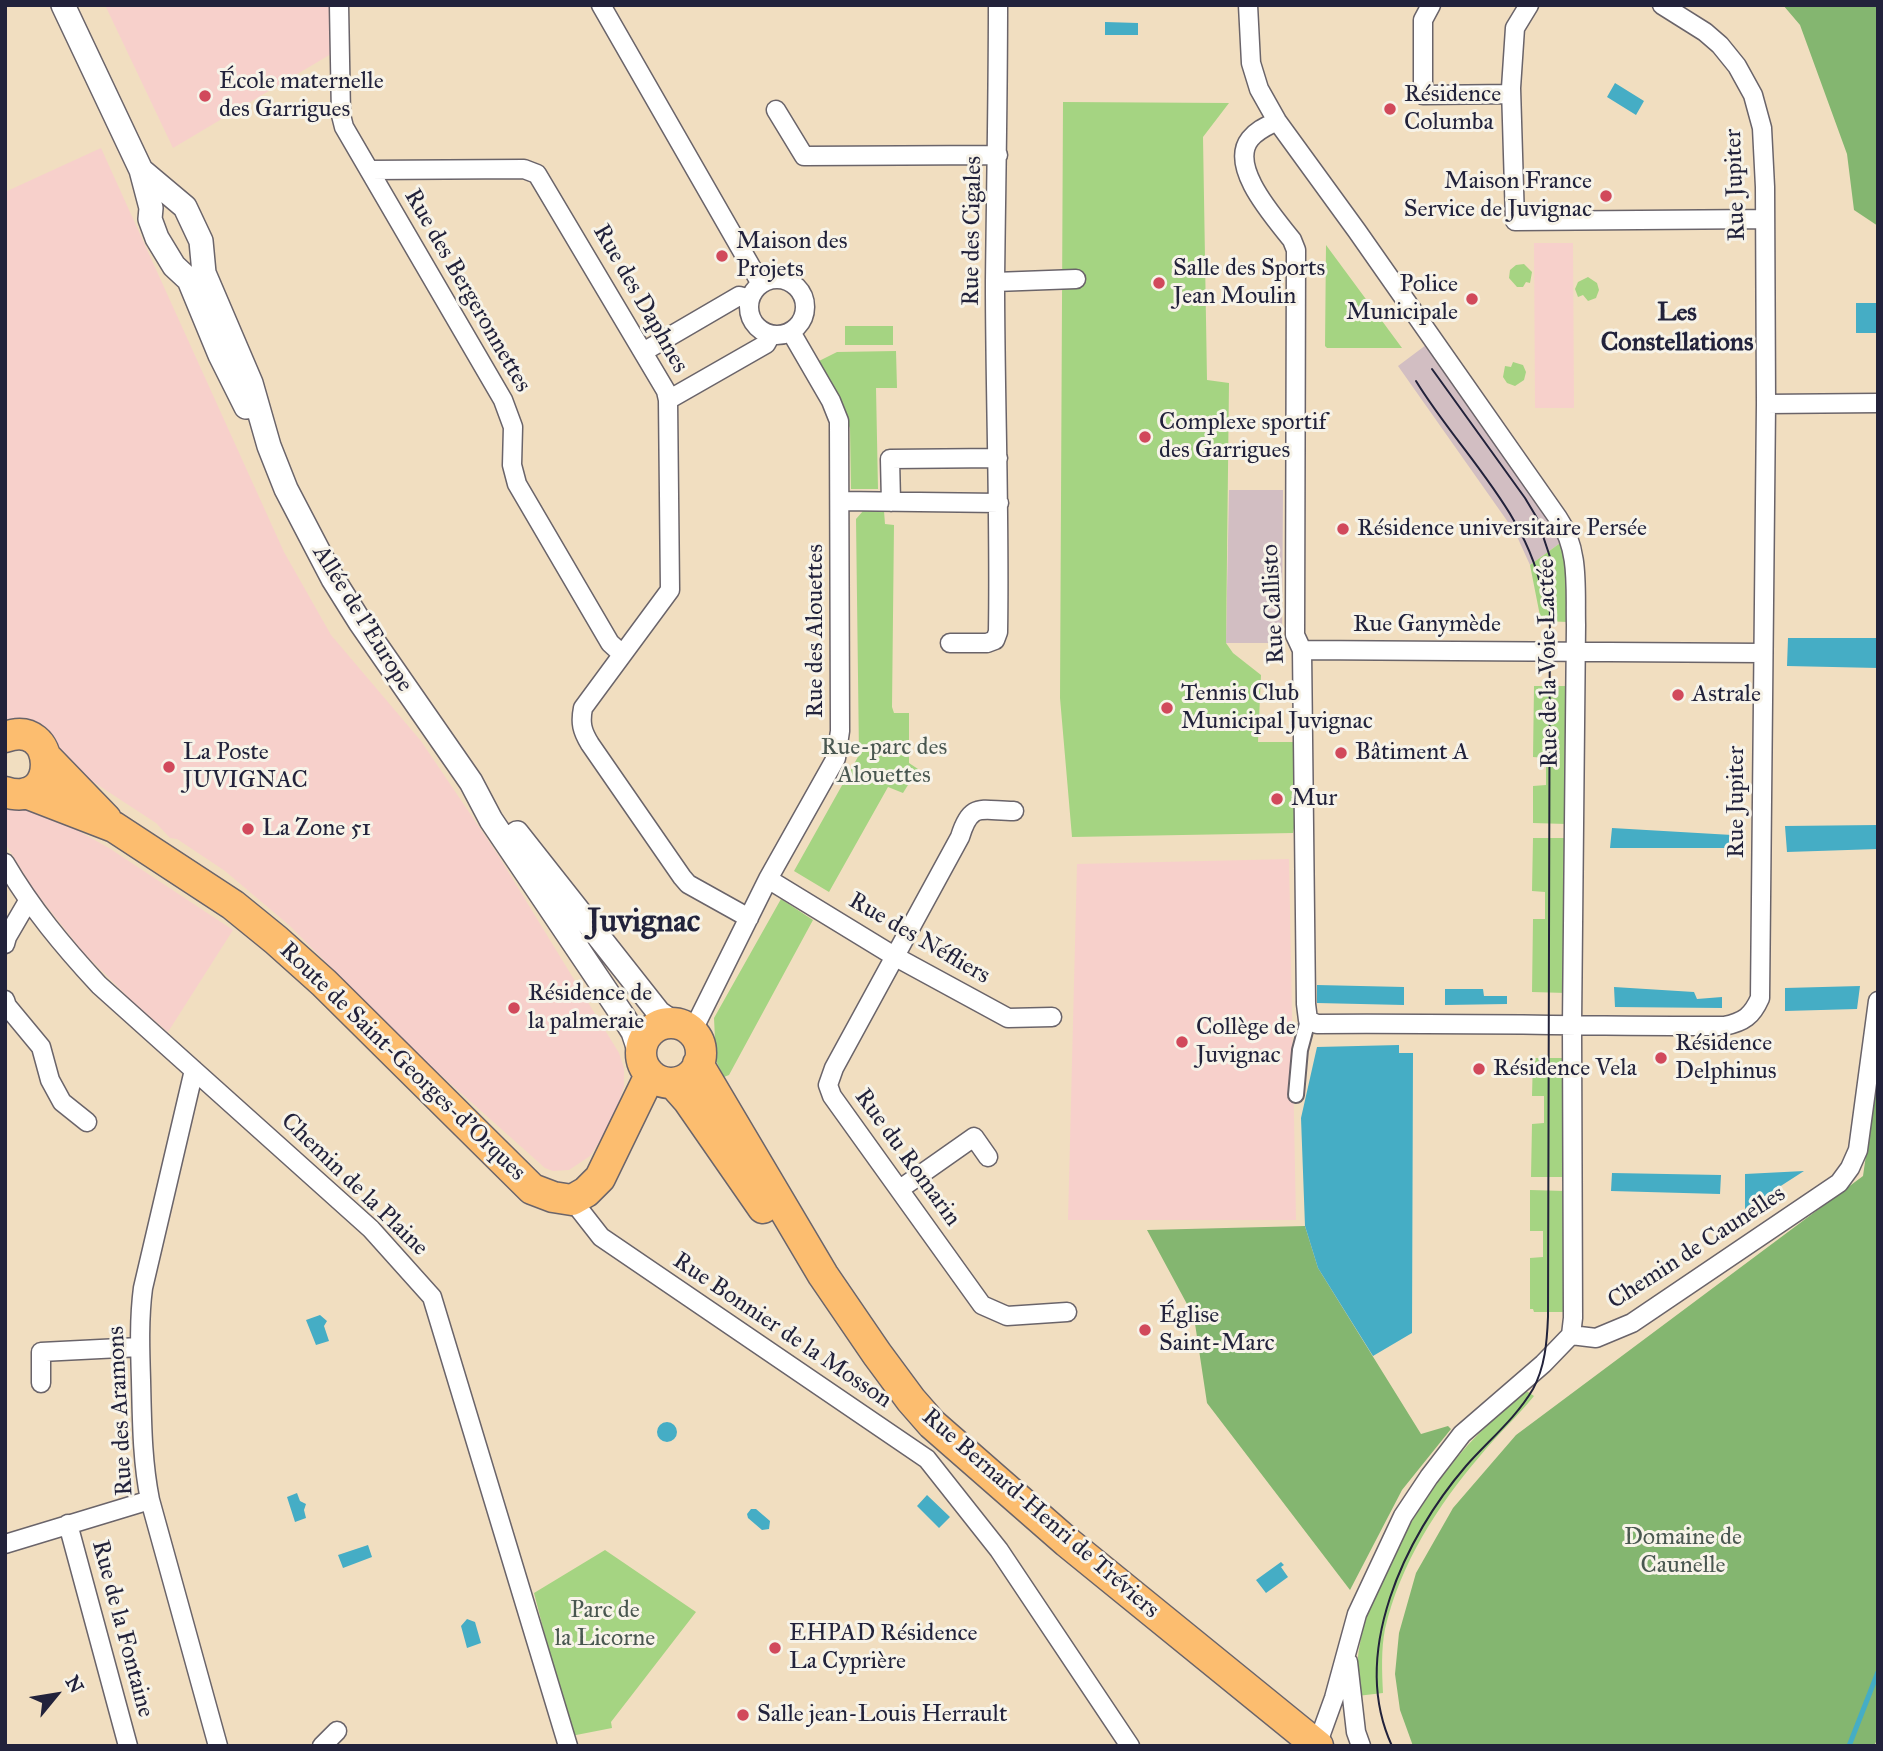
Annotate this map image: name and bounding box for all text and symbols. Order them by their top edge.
place label: École maternelle des Garrigues [219,68,384,124]
place label: Résidence Columba [1404,81,1501,137]
marker: École maternelle des Garrigues [197,88,213,104]
marker: Résidence Columba [1382,101,1398,117]
street label: Rue Jupiter [1720,128,1752,242]
street label: Rue des Cigales [957,156,989,306]
place label: Maison France Service de Juvignac [1404,168,1592,224]
street label: Rue des Bergeronnettes [397,184,537,398]
marker: Maison France Service de Juvignac [1598,188,1614,204]
street label: Rue des Daphnes [586,220,694,378]
place label: Maison des Projets [736,228,847,284]
marker: Maison des Projets [714,248,730,264]
place label: Salle des Sports Jean Moulin [1173,255,1325,311]
place label: Police Municipale [1346,271,1458,327]
marker: Salle des Sports Jean Moulin [1151,275,1167,291]
marker: Police Municipale [1464,291,1480,307]
district label: Les Constellations [1601,298,1753,360]
place label: Complexe sportif des Garrigues [1159,409,1327,465]
marker: Complexe sportif des Garrigues [1137,429,1153,445]
place label: Résidence universitaire Persée [1357,515,1647,543]
marker: Résidence universitaire Persée [1335,521,1351,537]
street label: Allée de l'Europe [306,541,418,697]
street label: Rue Callisto [1256,543,1292,665]
street label: Rue des Alouettes [802,544,830,718]
street label: Rue de la Voie Lactée [1533,558,1565,768]
street label: Rue Ganymède [1353,611,1501,639]
place label: Tennis Club Municipal Juvignac [1181,680,1373,736]
place label: Astrale [1692,681,1761,709]
marker: Astrale [1670,687,1686,703]
marker: Tennis Club Municipal Juvignac [1159,700,1175,716]
park label: Rue-parc des Alouettes [821,734,947,790]
place label: La Poste JUVIGNAC [183,739,308,795]
place label: Bâtiment A [1355,739,1469,767]
marker: Bâtiment A [1333,745,1349,761]
street label: Rue Jupiter [1723,746,1751,858]
marker: La Poste JUVIGNAC [161,759,177,775]
place label: Mur [1291,785,1337,813]
marker: Mur [1269,791,1285,807]
place label: La Zone 51 [262,815,371,843]
marker: La Zone 51 [240,821,256,837]
street label: Rue des Néfliers [843,887,995,991]
district label: Juvignac [588,904,700,942]
street label: Route de Saint-Georges-d'Orques [273,937,531,1187]
place label: Résidence de la palmeraie [528,980,652,1036]
marker: Résidence de la palmeraie [506,1000,522,1016]
place label: Collège de Juvignac [1196,1014,1296,1070]
place label: Résidence Delphinus [1675,1030,1777,1086]
marker: Collège de Juvignac [1174,1034,1190,1050]
marker: Résidence Delphinus [1653,1050,1669,1066]
place label: Résidence Vela [1493,1055,1637,1083]
marker: Résidence Vela [1471,1061,1487,1077]
street label: Rue du Romarin [848,1084,966,1232]
street label: Chemin de la Plaine [274,1107,434,1263]
street label: Chemin de Caunelles [1603,1180,1791,1316]
street label: Rue Bonnier de la Mosson [667,1247,897,1415]
place label: Église Saint-Marc [1159,1302,1275,1358]
marker: Église Saint-Marc [1137,1322,1153,1338]
street label: Rue des Aramons [102,1325,140,1497]
street label: Rue Bernard-Henri de Tréviers [915,1403,1165,1625]
park label: Domaine de Caunelle [1624,1524,1742,1580]
street label: Rue de la Fontaine [85,1537,159,1721]
park label: Parc de la Licorne [555,1597,655,1653]
place label: EHPAD Résidence La Cyprière [789,1620,977,1676]
marker: EHPAD Résidence La Cyprière [767,1640,783,1656]
north arrow [21,1660,91,1730]
text: N [61,1672,89,1697]
place label: Salle jean-Louis Herrault [757,1701,1007,1729]
marker: Salle jean-Louis Herrault [735,1707,751,1723]

